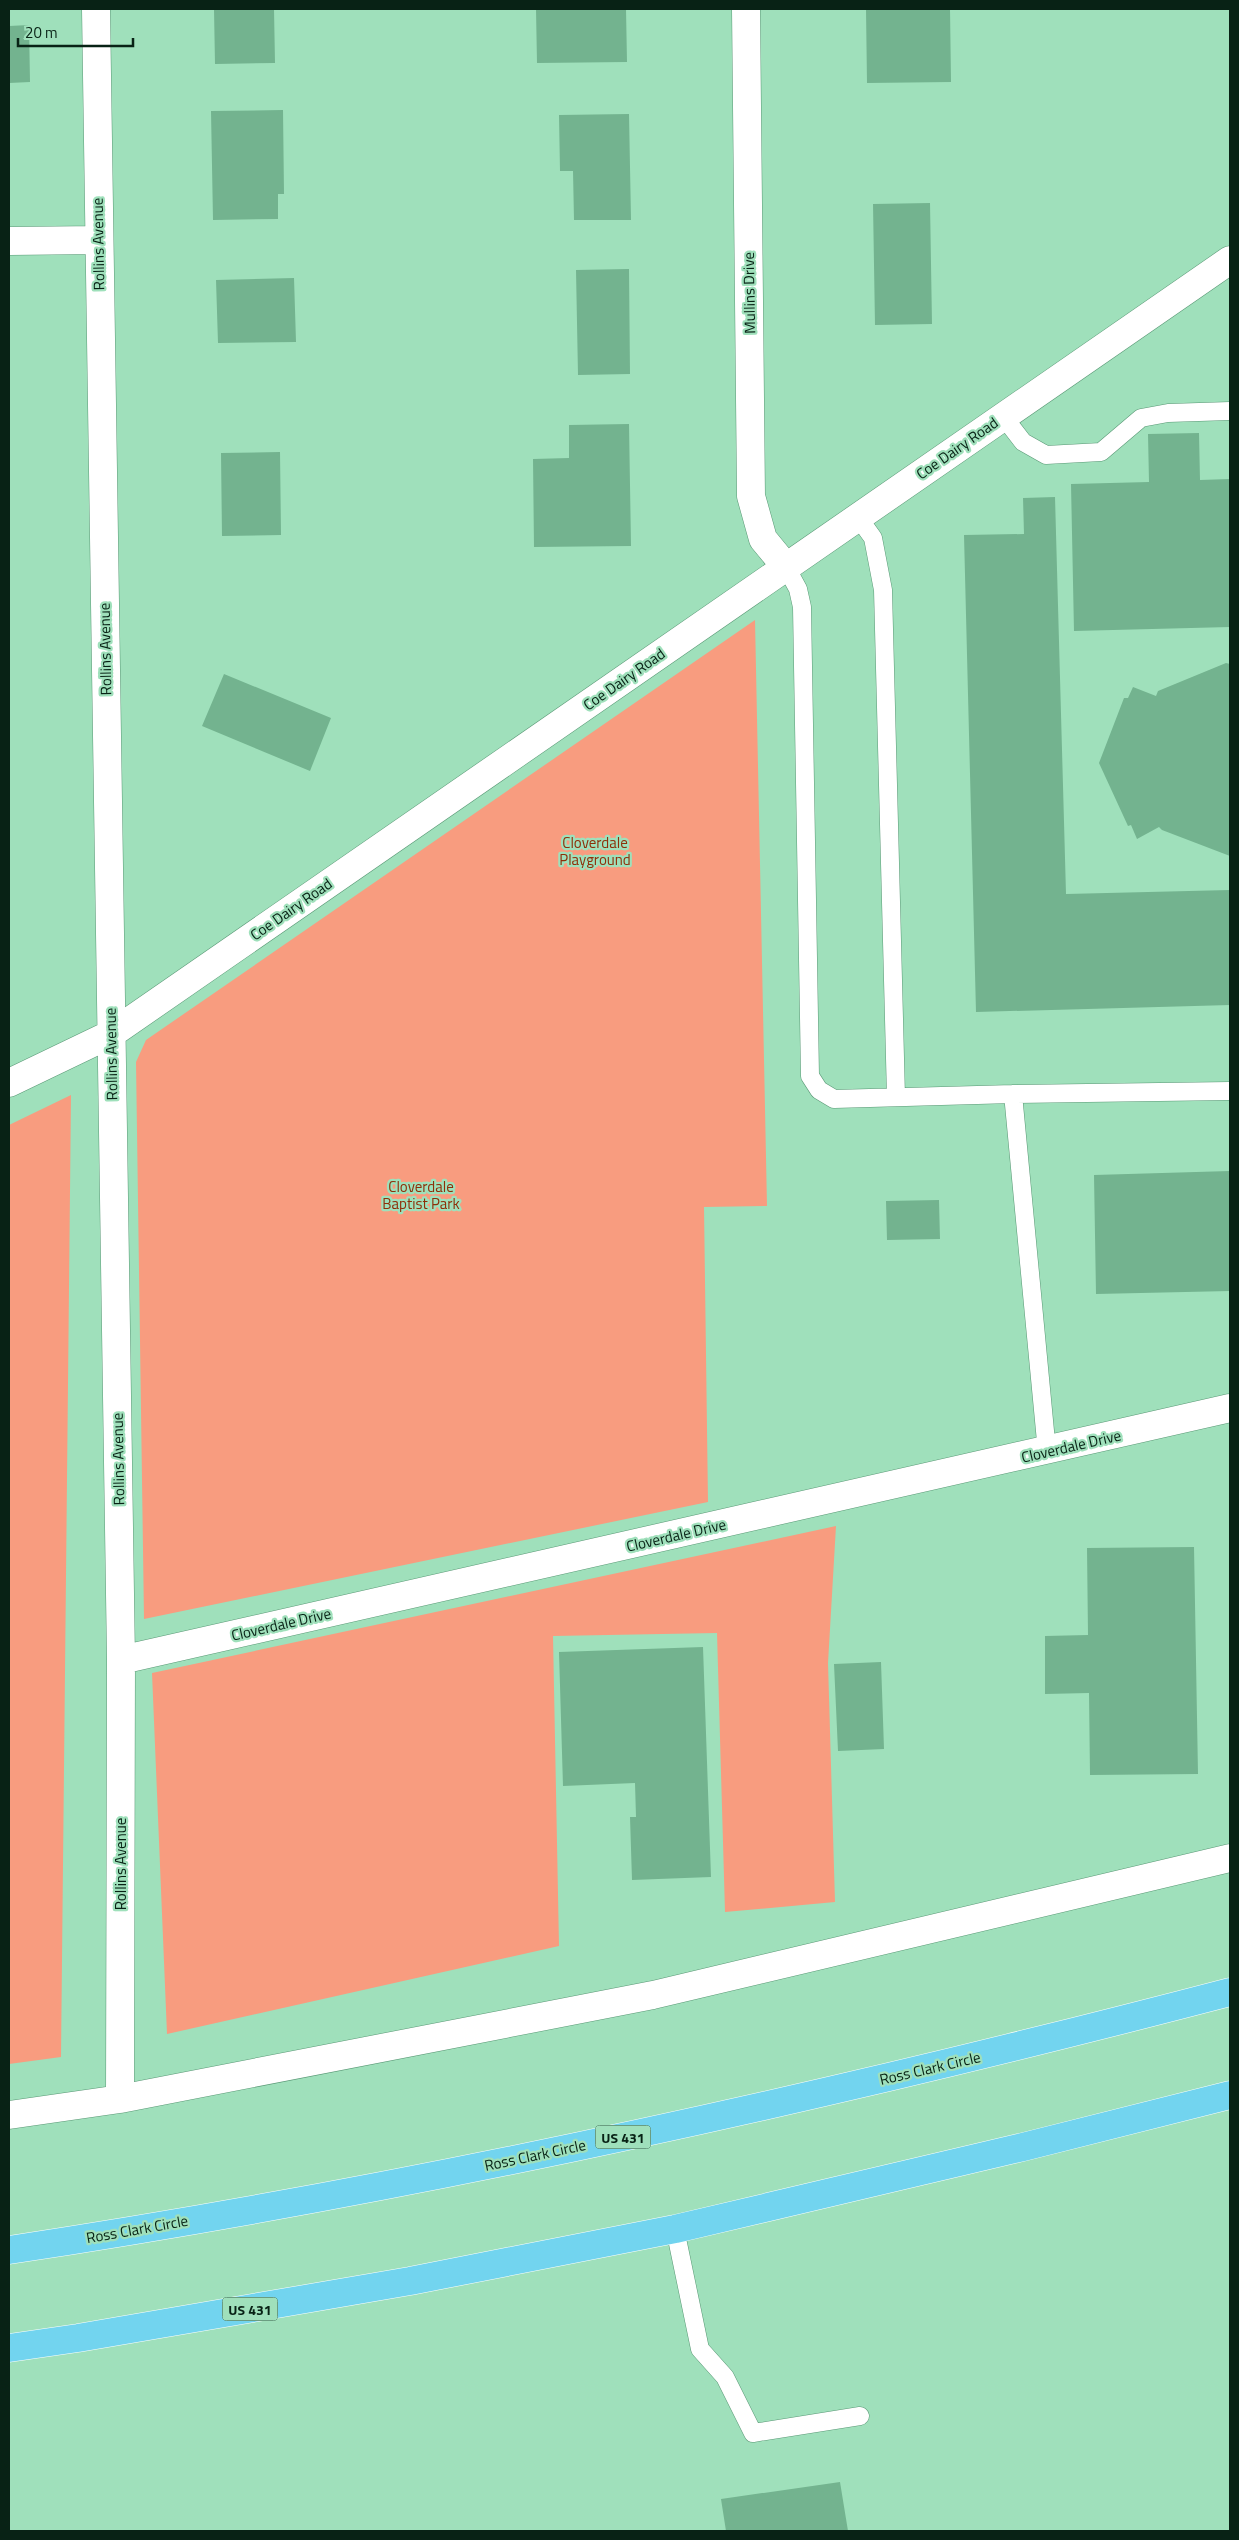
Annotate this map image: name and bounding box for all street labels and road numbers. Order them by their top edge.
street label: Rollins Avenue [86,198,110,290]
street label: Mullins Drive [737,252,761,334]
street label: Coe Dairy Road [911,411,1003,485]
street label: Rollins Avenue [93,603,117,695]
street label: Coe Dairy Road [578,642,670,716]
street label: Coe Dairy Road [245,872,337,946]
street label: Rollins Avenue [99,1008,123,1100]
street label: Rollins Avenue [106,1413,130,1505]
street label: Cloverdale Drive [1019,1423,1123,1469]
street label: Cloverdale Drive [624,1512,728,1558]
street label: Cloverdale Drive [229,1601,333,1647]
street label: Rollins Avenue [109,1818,132,1910]
street label: Ross Clark Circle [877,2045,983,2091]
road number: US 431 [596,2126,650,2148]
street label: Ross Clark Circle [482,2133,588,2177]
street label: Ross Clark Circle [84,2209,190,2249]
road number: US 431 [222,2298,278,2320]

